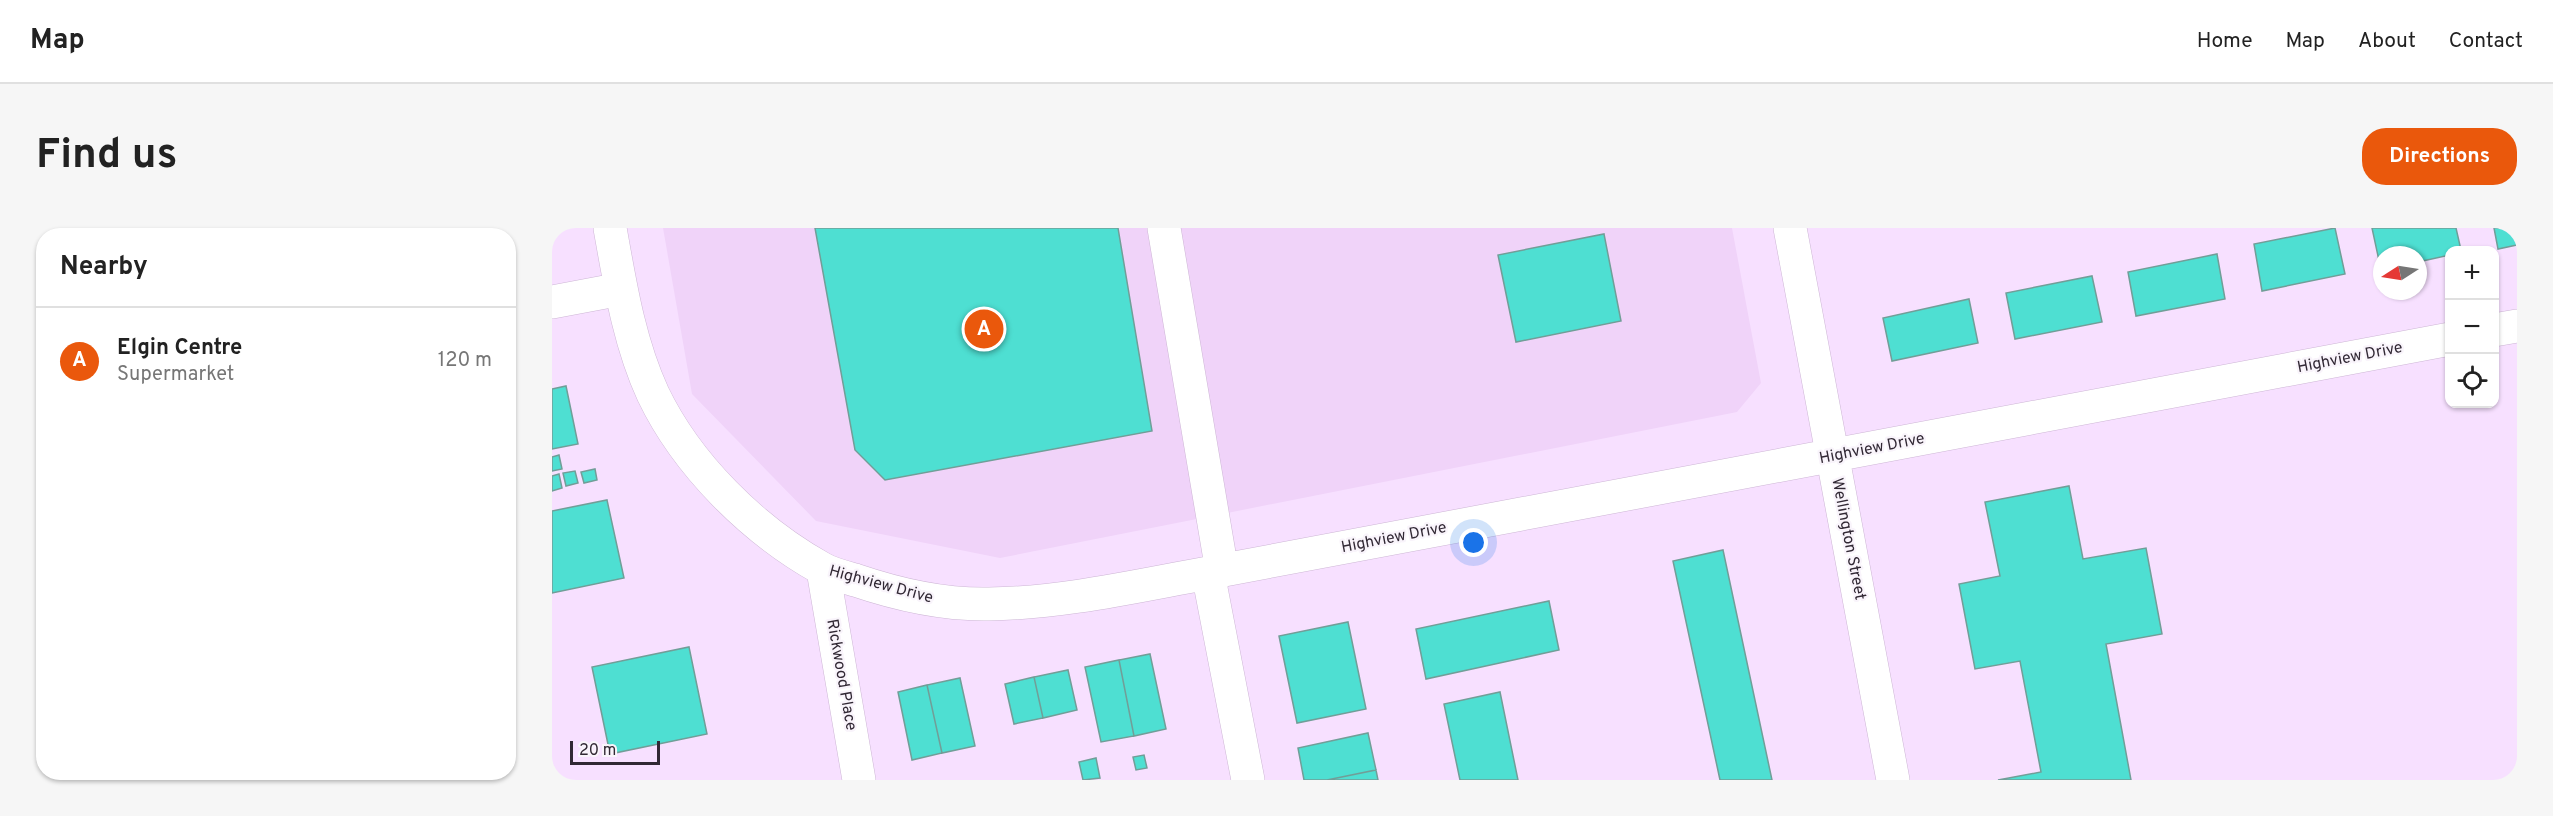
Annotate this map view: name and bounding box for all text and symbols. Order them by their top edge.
text: Map [30,23,85,59]
text: Home [2197,28,2253,55]
text: Map [2286,28,2325,55]
text: About [2358,28,2416,55]
text: Contact [2449,28,2523,55]
button: Directions [2362,128,2517,185]
text: Find us [36,130,177,183]
north arrow [2373,246,2427,300]
map controls [2445,246,2499,408]
button: + [2445,246,2499,300]
text: Nearby [60,251,148,284]
button: − [2445,300,2499,354]
pin: A [964,306,1004,352]
text: Elgin Centre [117,335,242,362]
street label: Highview Drive [2296,338,2404,378]
text: A [72,348,87,374]
text: 120 m [438,348,492,374]
button: locate [2445,354,2499,408]
text: Supermarket [117,362,234,388]
street label: Highview Drive [1818,429,1926,469]
street label: Wellington Street [1826,476,1870,602]
street label: Highview Drive [1340,518,1448,558]
your location [1459,528,1488,557]
street label: Highview Drive [827,561,935,609]
street label: Rickwood Place [821,618,861,732]
scale bar [570,738,660,766]
text: 20 m [579,741,616,761]

